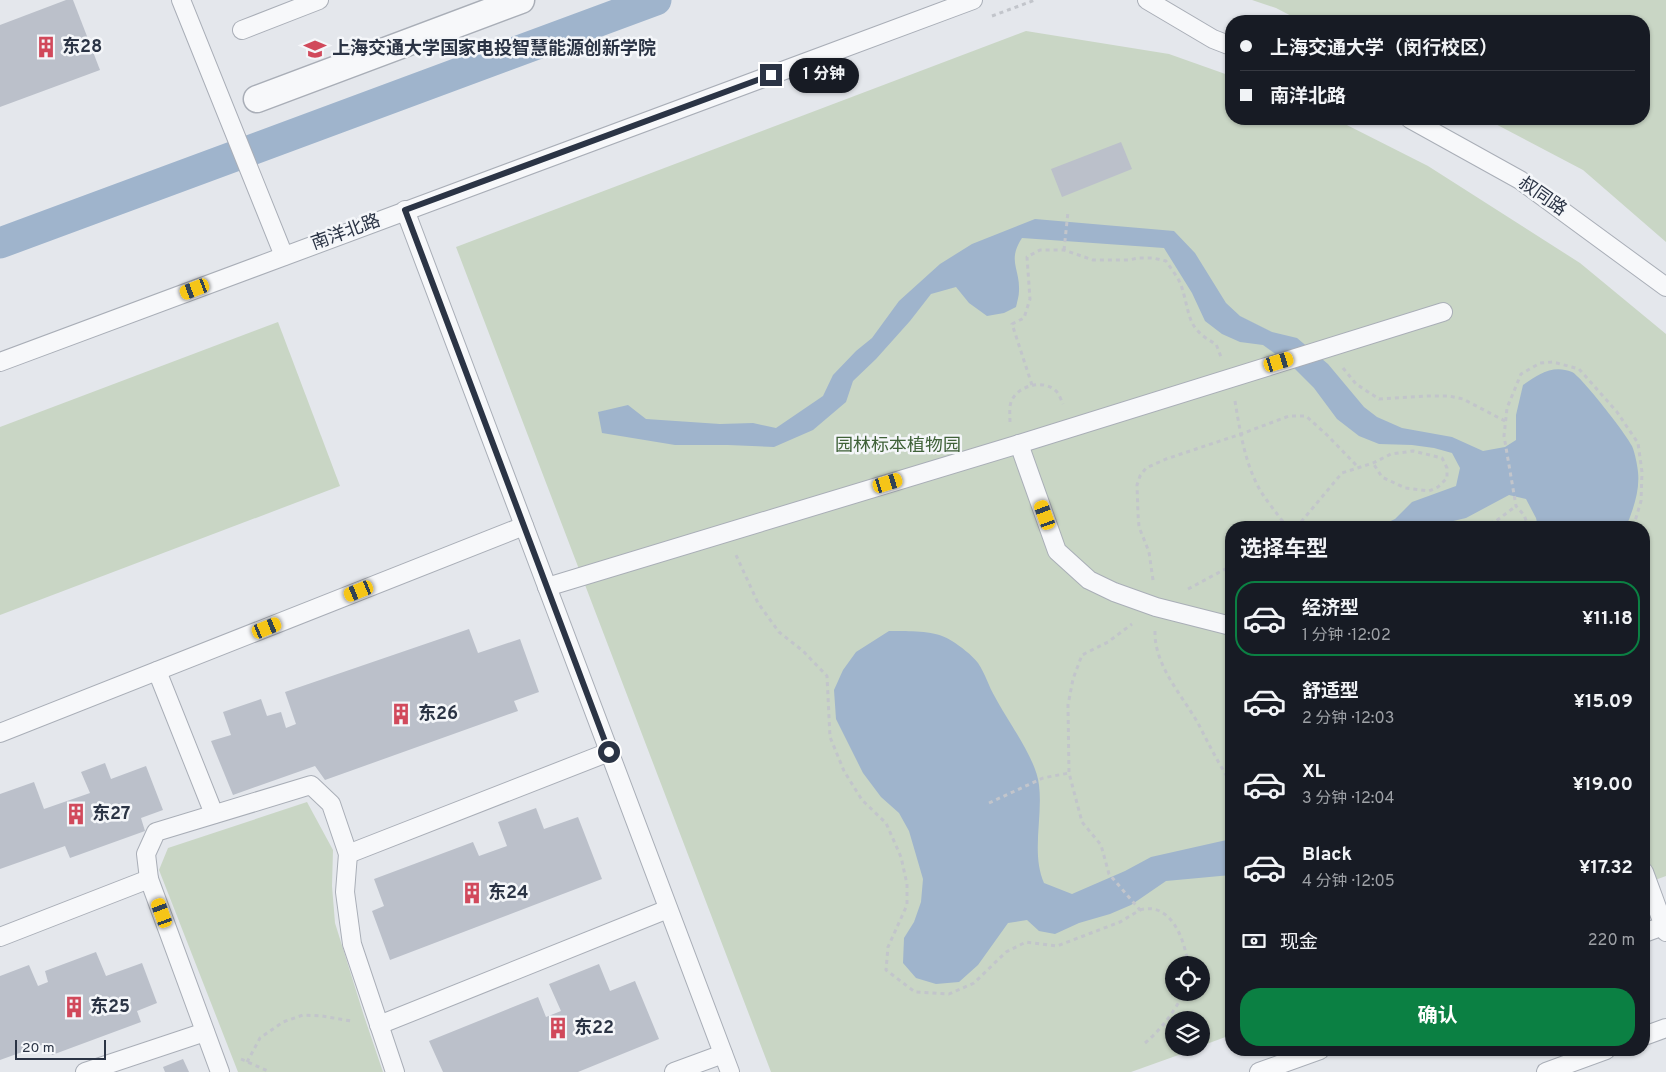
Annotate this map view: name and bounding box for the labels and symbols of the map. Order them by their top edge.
building icon: 东28 [33,34,59,60]
place label: 东28 [62,36,102,59]
school or university icon: 上海交通大学国家电投智慧能源创新学院 [302,36,328,62]
place label: 上海交通大学国家电投智慧能源创新学院 [332,38,656,61]
callout: 1 分钟 [788,58,858,92]
route end [760,64,782,86]
street label: 叔同路 [1513,172,1571,222]
street label: 南洋北路 [308,210,384,256]
car [178,277,211,301]
car [1262,350,1295,374]
park label: 园林标本植物园 [835,435,961,458]
car [871,471,904,495]
car [1032,498,1057,532]
car [342,578,375,604]
car [250,615,283,641]
building icon: 东26 [388,701,414,727]
place label: 东26 [418,703,458,726]
route start [598,741,620,763]
building icon: 东27 [63,801,89,827]
place label: 东27 [92,803,130,826]
building icon: 东24 [459,880,485,906]
place label: 东24 [488,882,529,905]
car [149,896,174,930]
building icon: 东25 [61,994,87,1020]
place label: 东25 [90,996,130,1019]
building icon: 东22 [545,1015,571,1041]
place label: 东22 [574,1017,614,1040]
scale bar [15,1037,106,1060]

